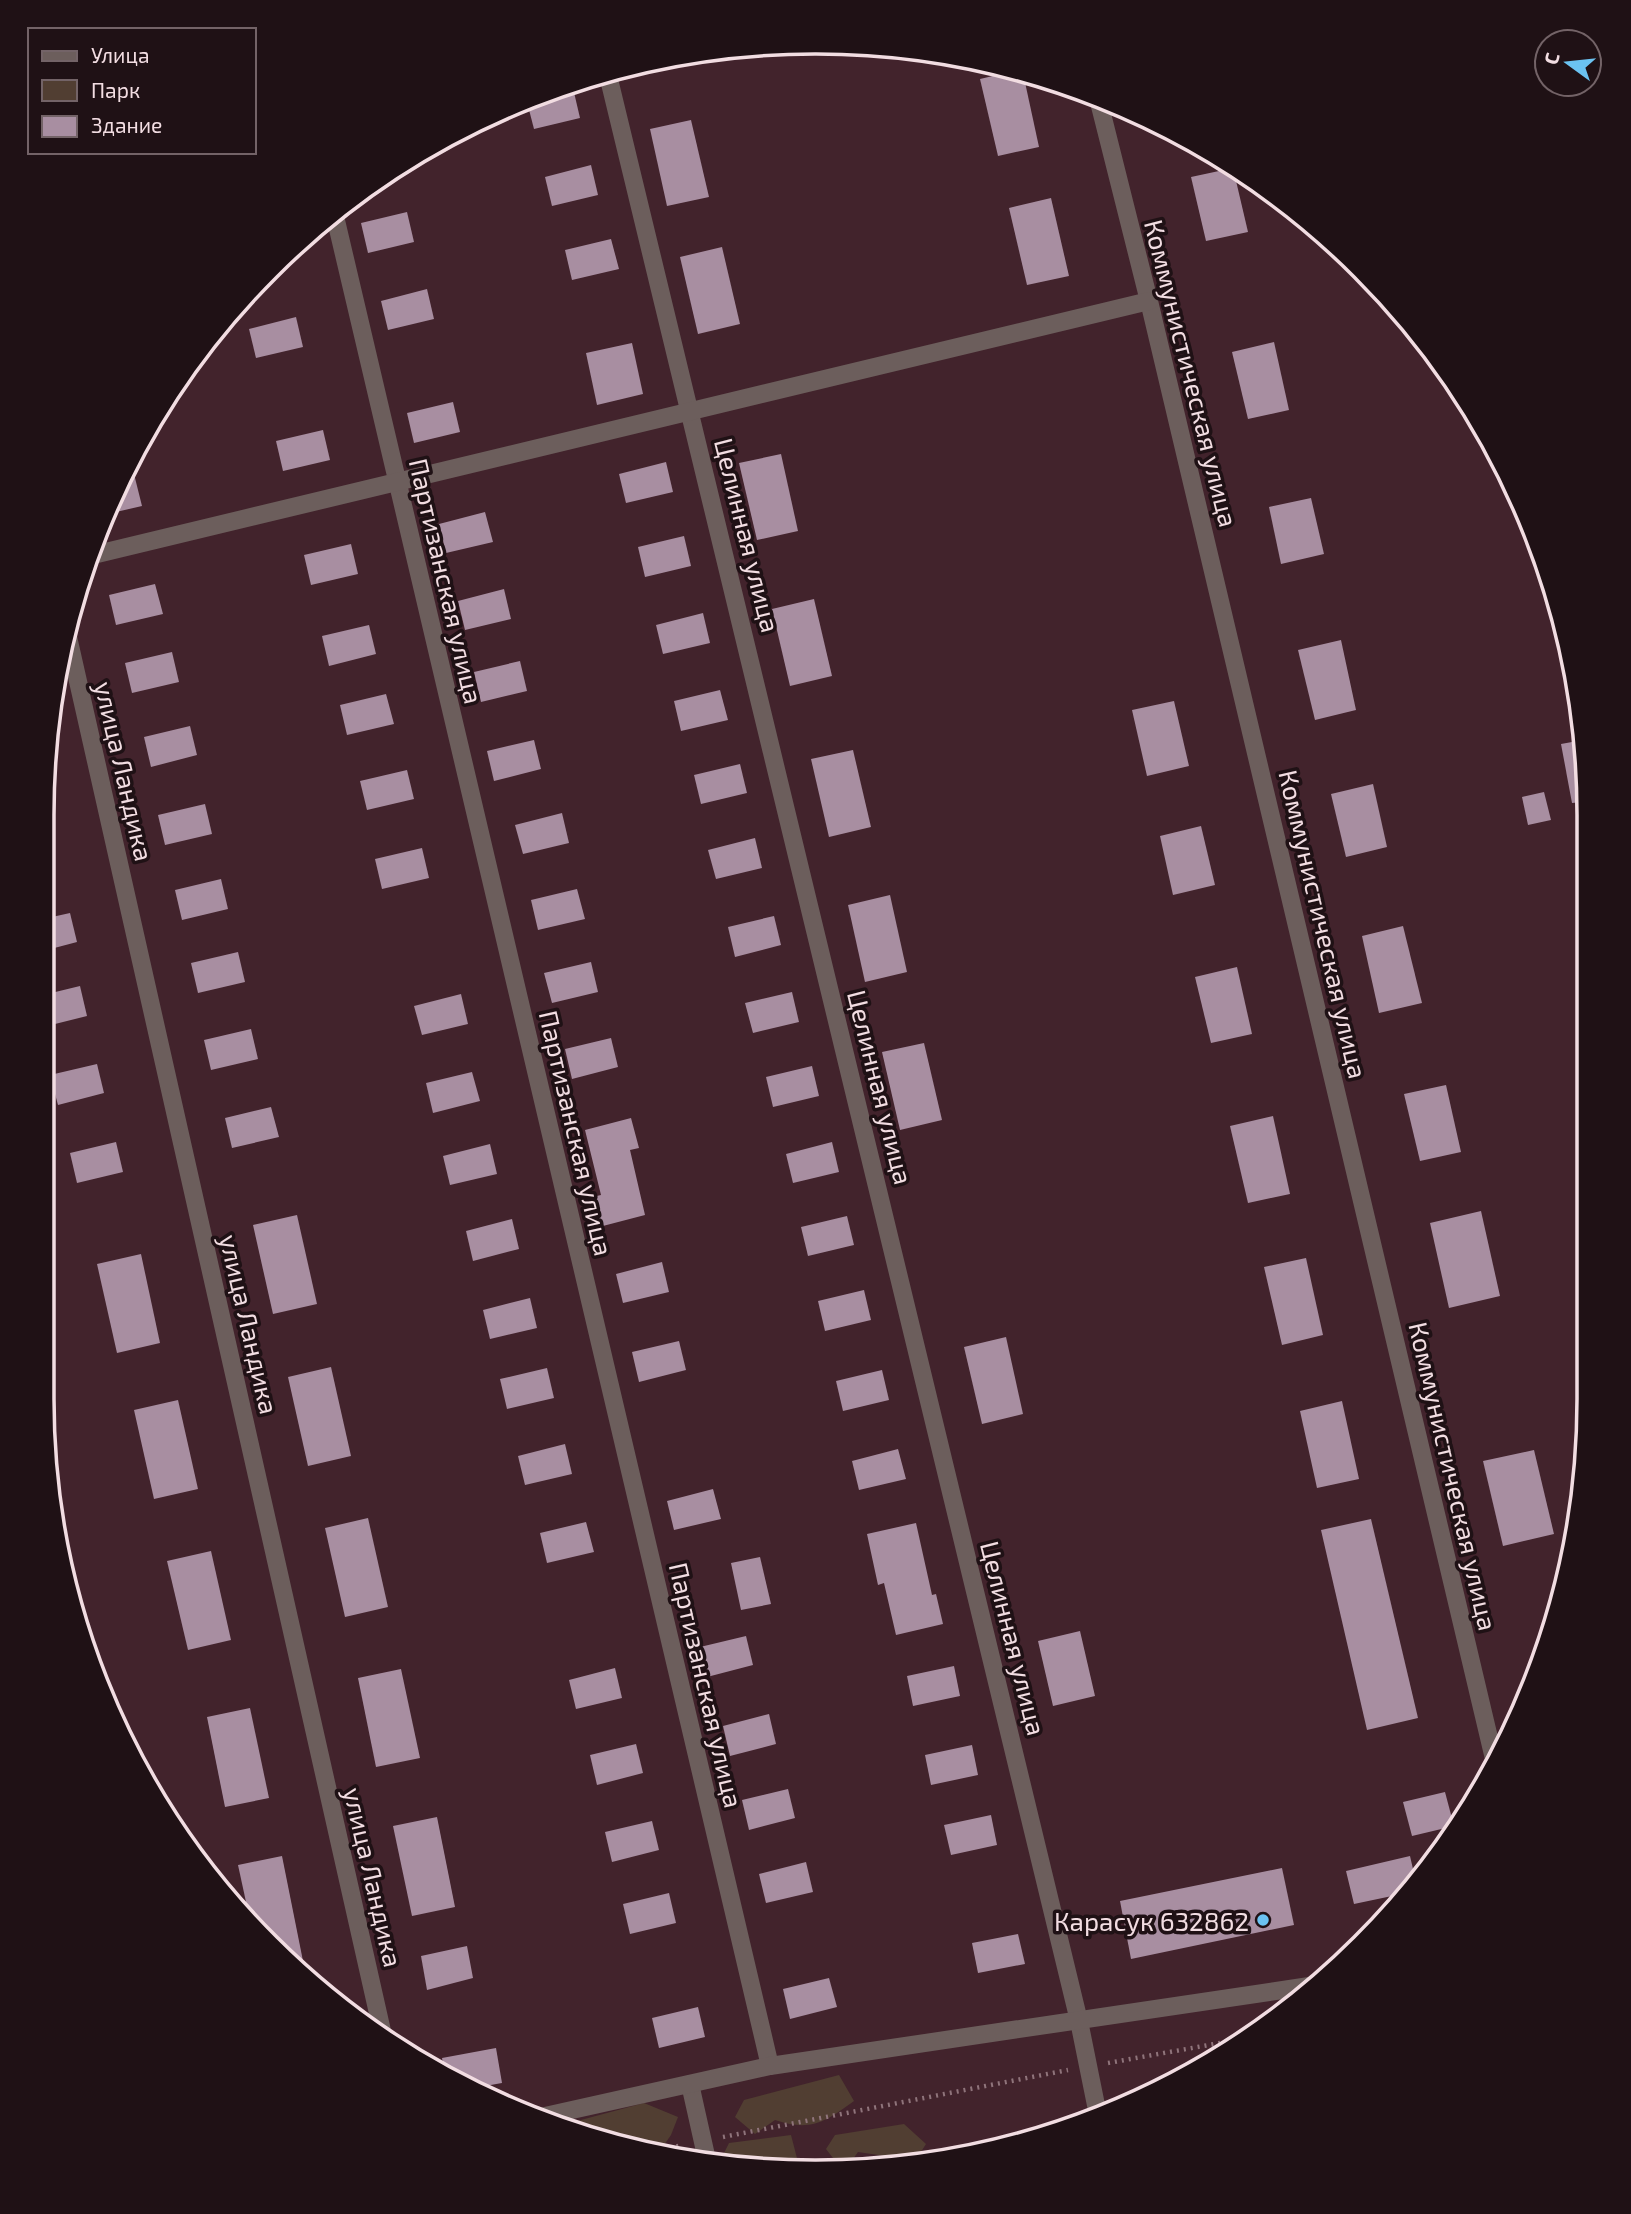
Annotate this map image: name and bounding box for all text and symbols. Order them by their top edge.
legend [28,28,256,154]
north arrow [1533,28,1603,98]
text: Улица [91,42,150,67]
text: С [1539,50,1564,67]
text: Парк [91,77,140,102]
text: Здание [91,112,162,137]
street label: Коммунистическая улица [1138,216,1245,530]
street label: Целинная улица [708,435,787,636]
street label: Партизанская улица [403,455,490,707]
street label: улица Ландика [88,678,161,864]
street label: Коммунистическая улица [1272,767,1375,1082]
street label: Целинная улица [841,987,920,1188]
street label: Партизанская улица [533,1007,620,1259]
street label: улица Ландика [213,1231,286,1417]
street label: Коммунистическая улица [1402,1319,1505,1634]
street label: Целинная улица [974,1538,1053,1739]
street label: Партизанская улица [663,1559,750,1811]
street label: улица Ландика [337,1784,410,1970]
place label: Карасук 632862 [1054,1905,1249,1937]
marker: Карасук 632862 [1255,1912,1271,1928]

